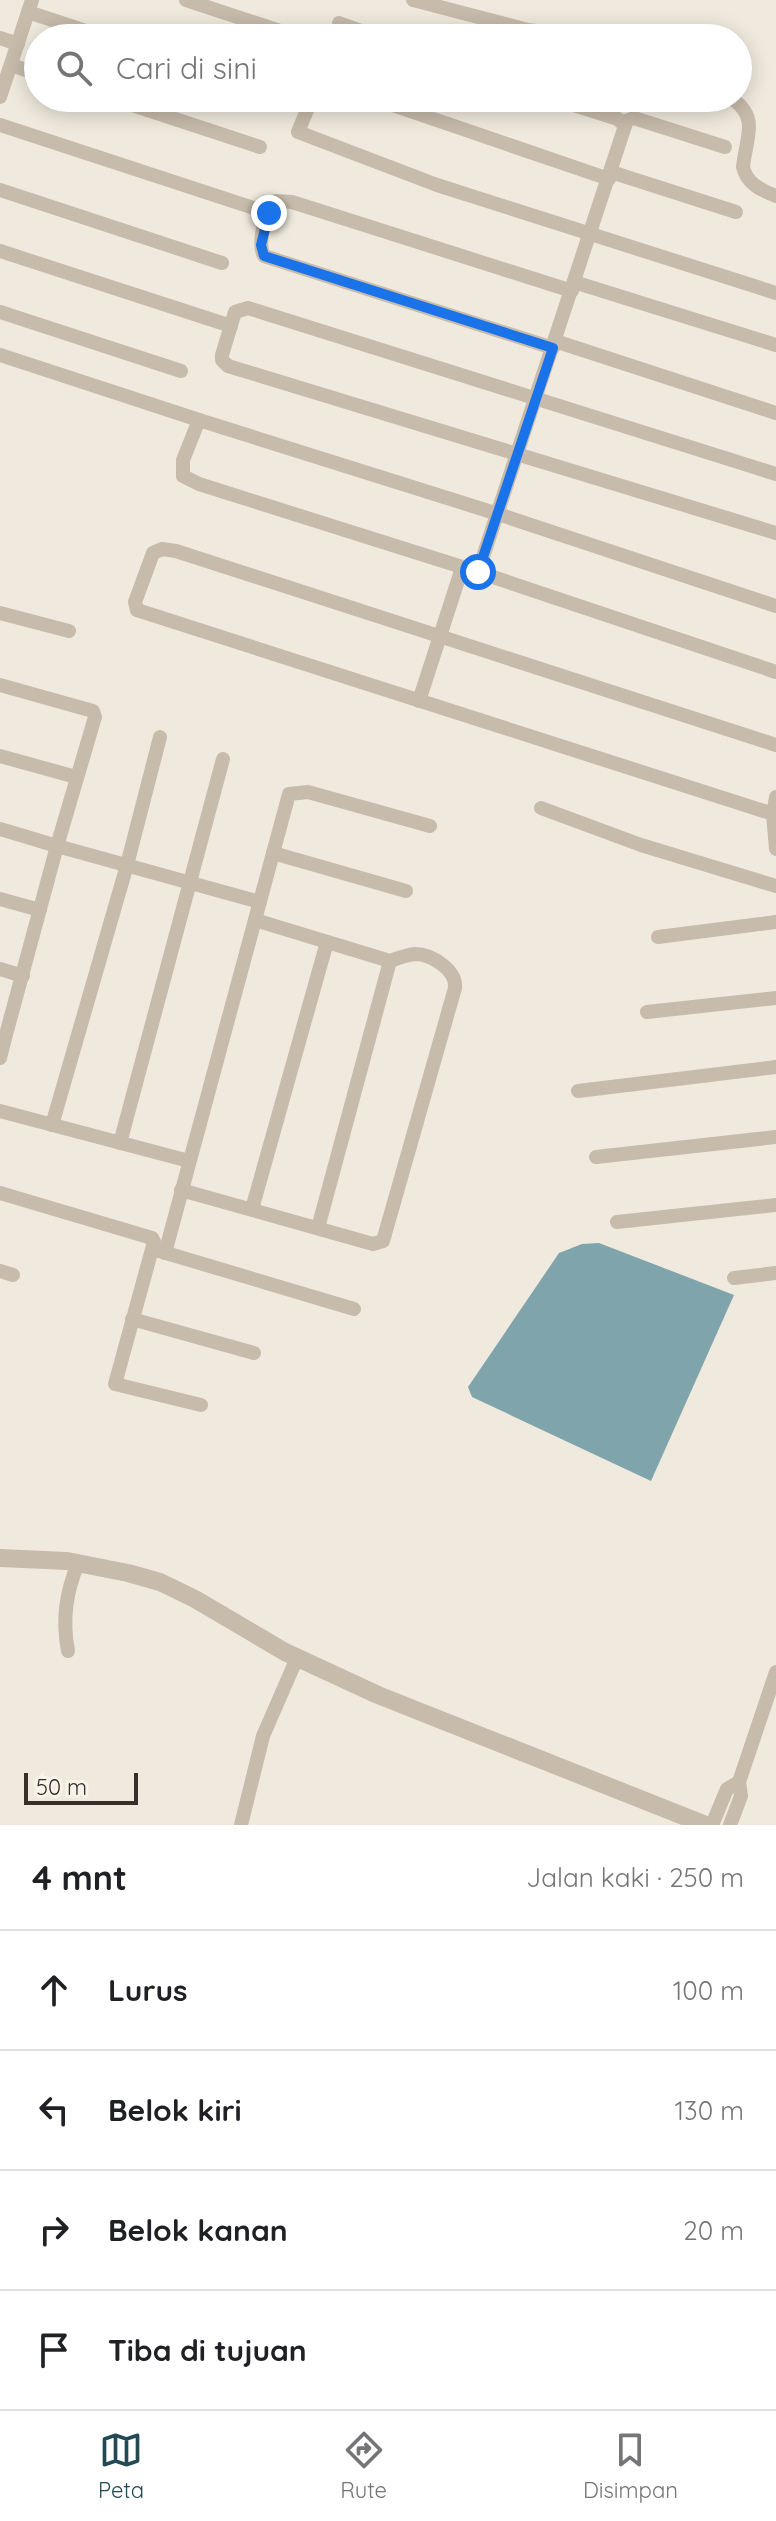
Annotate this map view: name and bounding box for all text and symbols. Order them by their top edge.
search box [24,24,752,112]
icon: search [52,46,96,90]
text: Cari di sini [116,49,257,87]
route end [251,195,287,231]
route start [460,554,496,590]
scale bar [24,1769,138,1805]
text: 50 m [36,1773,87,1801]
text: 4 mnt [32,1856,127,1899]
text: Jalan kaki · 250 m [526,1861,744,1894]
icon: ahead [32,1968,76,2012]
text: Lurus [108,1971,188,2009]
text: 100 m [673,1974,744,2007]
icon: left [32,2088,76,2132]
text: Belok kiri [108,2091,242,2129]
text: 130 m [674,2094,744,2127]
icon: right [32,2208,76,2252]
text: Belok kanan [108,2211,288,2249]
text: 20 m [683,2214,744,2247]
icon: arrive [32,2328,76,2372]
text: Tiba di tujuan [108,2331,307,2369]
tab: Peta [98,2428,144,2504]
tab: Rute [340,2428,387,2504]
tab: Disimpan [583,2428,678,2504]

